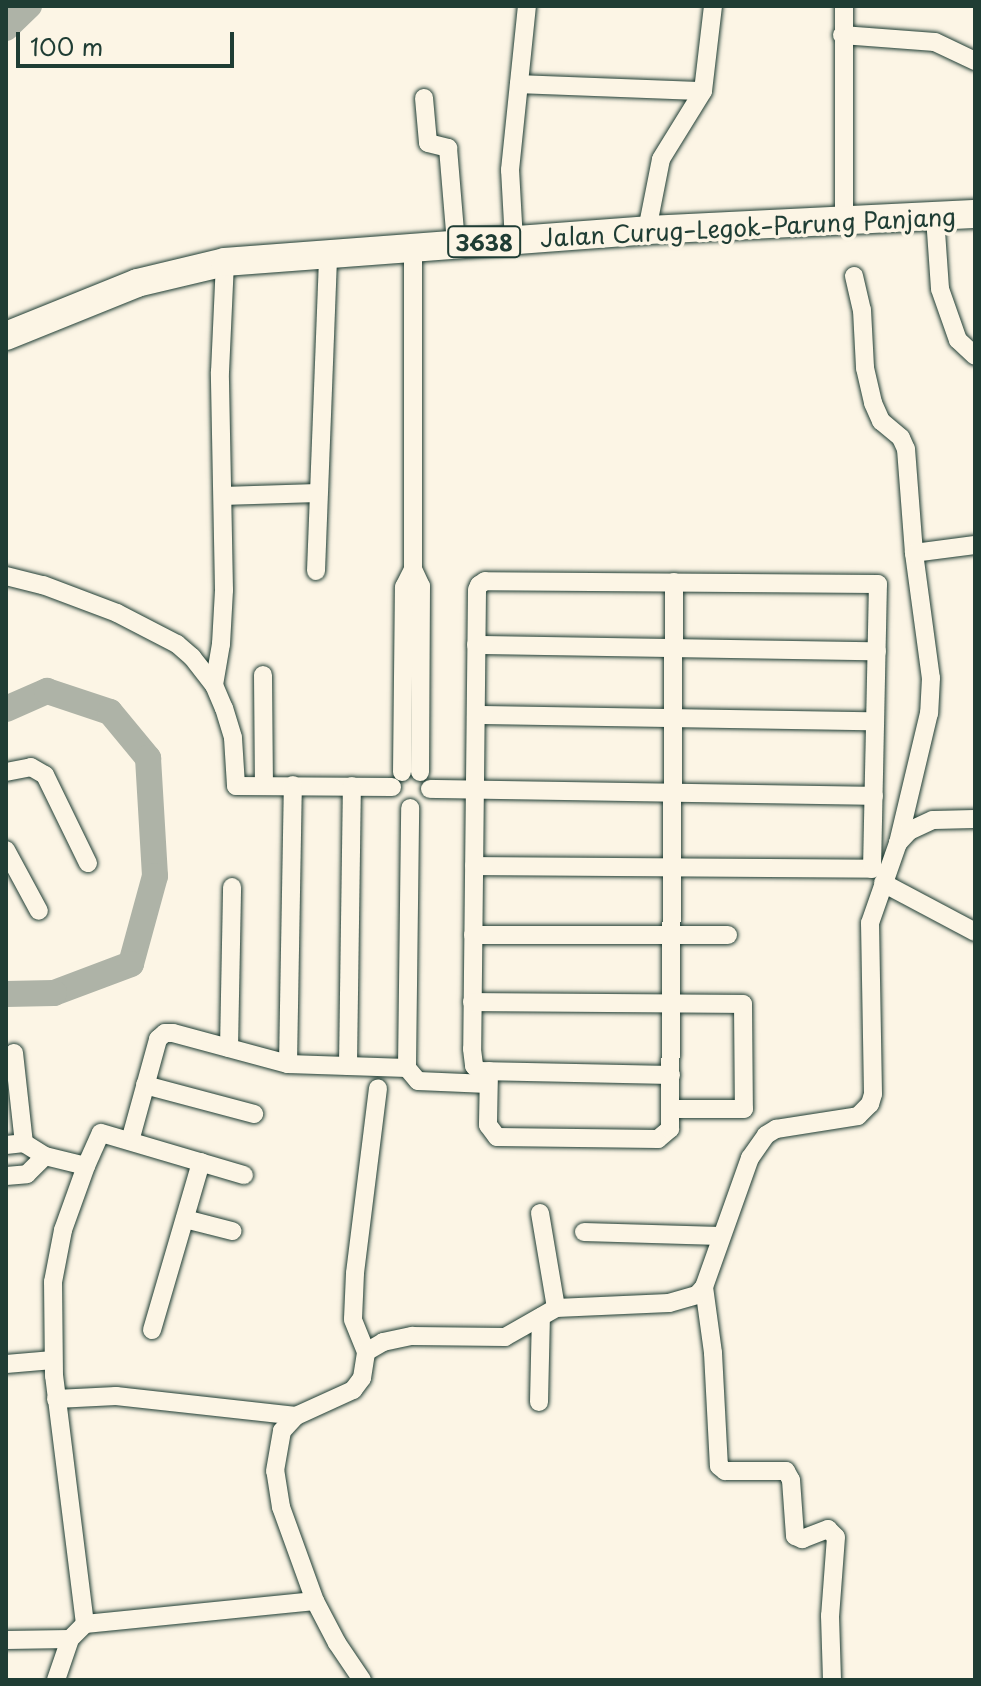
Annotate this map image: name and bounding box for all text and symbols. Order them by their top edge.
scale bar [20,16,238,66]
text: 100 m [30,28,103,64]
street label: Jalan Curug–Legok–Parung Panjang [539,202,957,252]
road number: 3638 [446,224,522,260]

